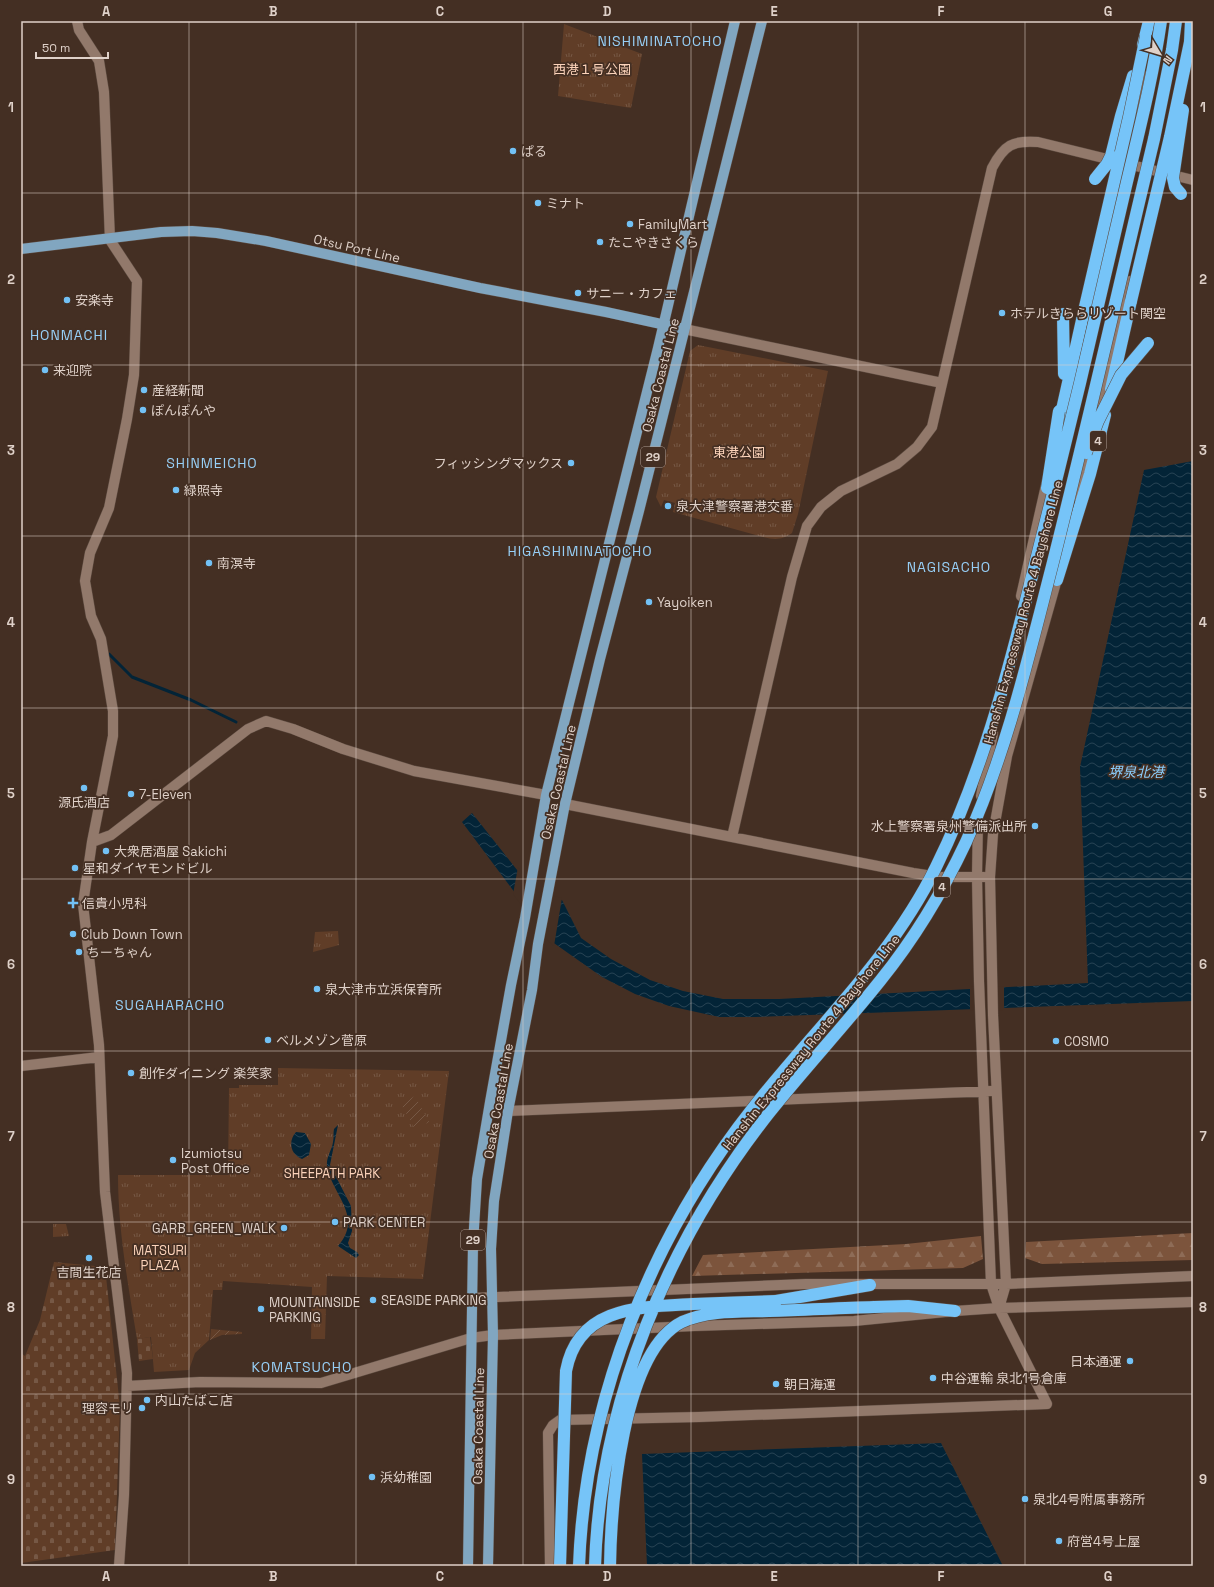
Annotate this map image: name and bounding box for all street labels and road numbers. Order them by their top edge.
street label: Otsu Port Line [312,230,402,267]
street label: Osaka Coastal Line [638,316,683,434]
road number: 4 [1090,431,1106,451]
road number: 29 [641,447,665,467]
street label: Hanshin Expressway Route 4 Bayshore Line [980,478,1067,746]
street label: Osaka Coastal Line [537,723,580,841]
road number: 4 [934,877,950,897]
street label: Hanshin Expressway Route 4 Bayshore Line [719,931,904,1154]
street label: Osaka Coastal Line [480,1042,517,1160]
road number: 29 [461,1230,485,1250]
street label: Osaka Coastal Line [469,1367,488,1485]

